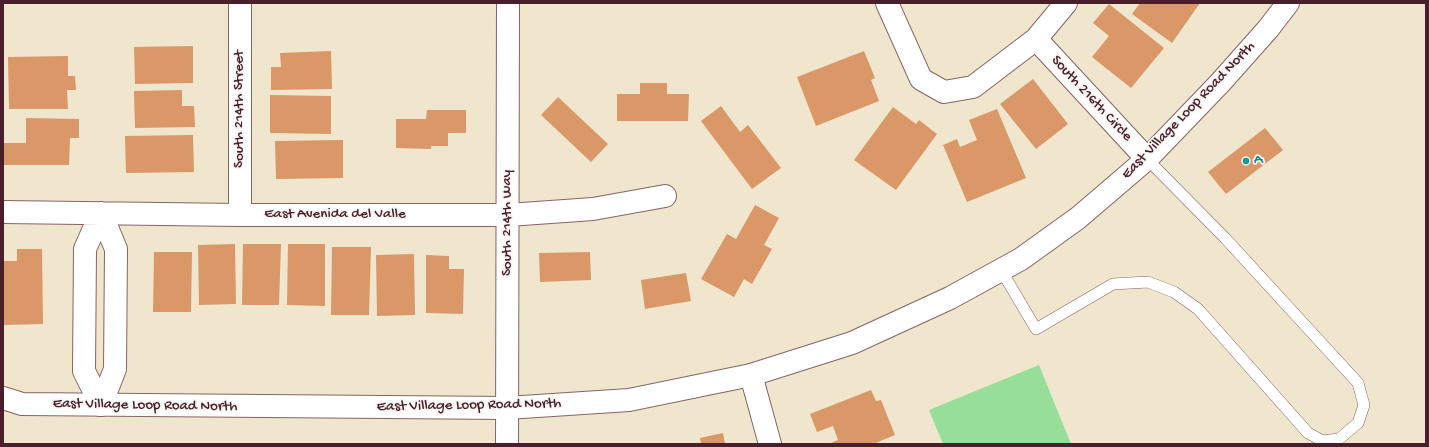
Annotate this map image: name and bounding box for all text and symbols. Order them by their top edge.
street label: East Village Loop Road North [1118,38,1260,184]
street label: South 214th Street [231,50,249,168]
street label: South 216th Circle [1047,52,1135,146]
place label: A [1254,152,1263,170]
marker: A [1241,156,1251,166]
street label: South 214th Way [499,170,517,276]
street label: East Avenida del Valle [264,206,406,224]
street label: East Village Loop Road North [53,395,237,417]
street label: East Village Loop Road North [377,395,561,417]

